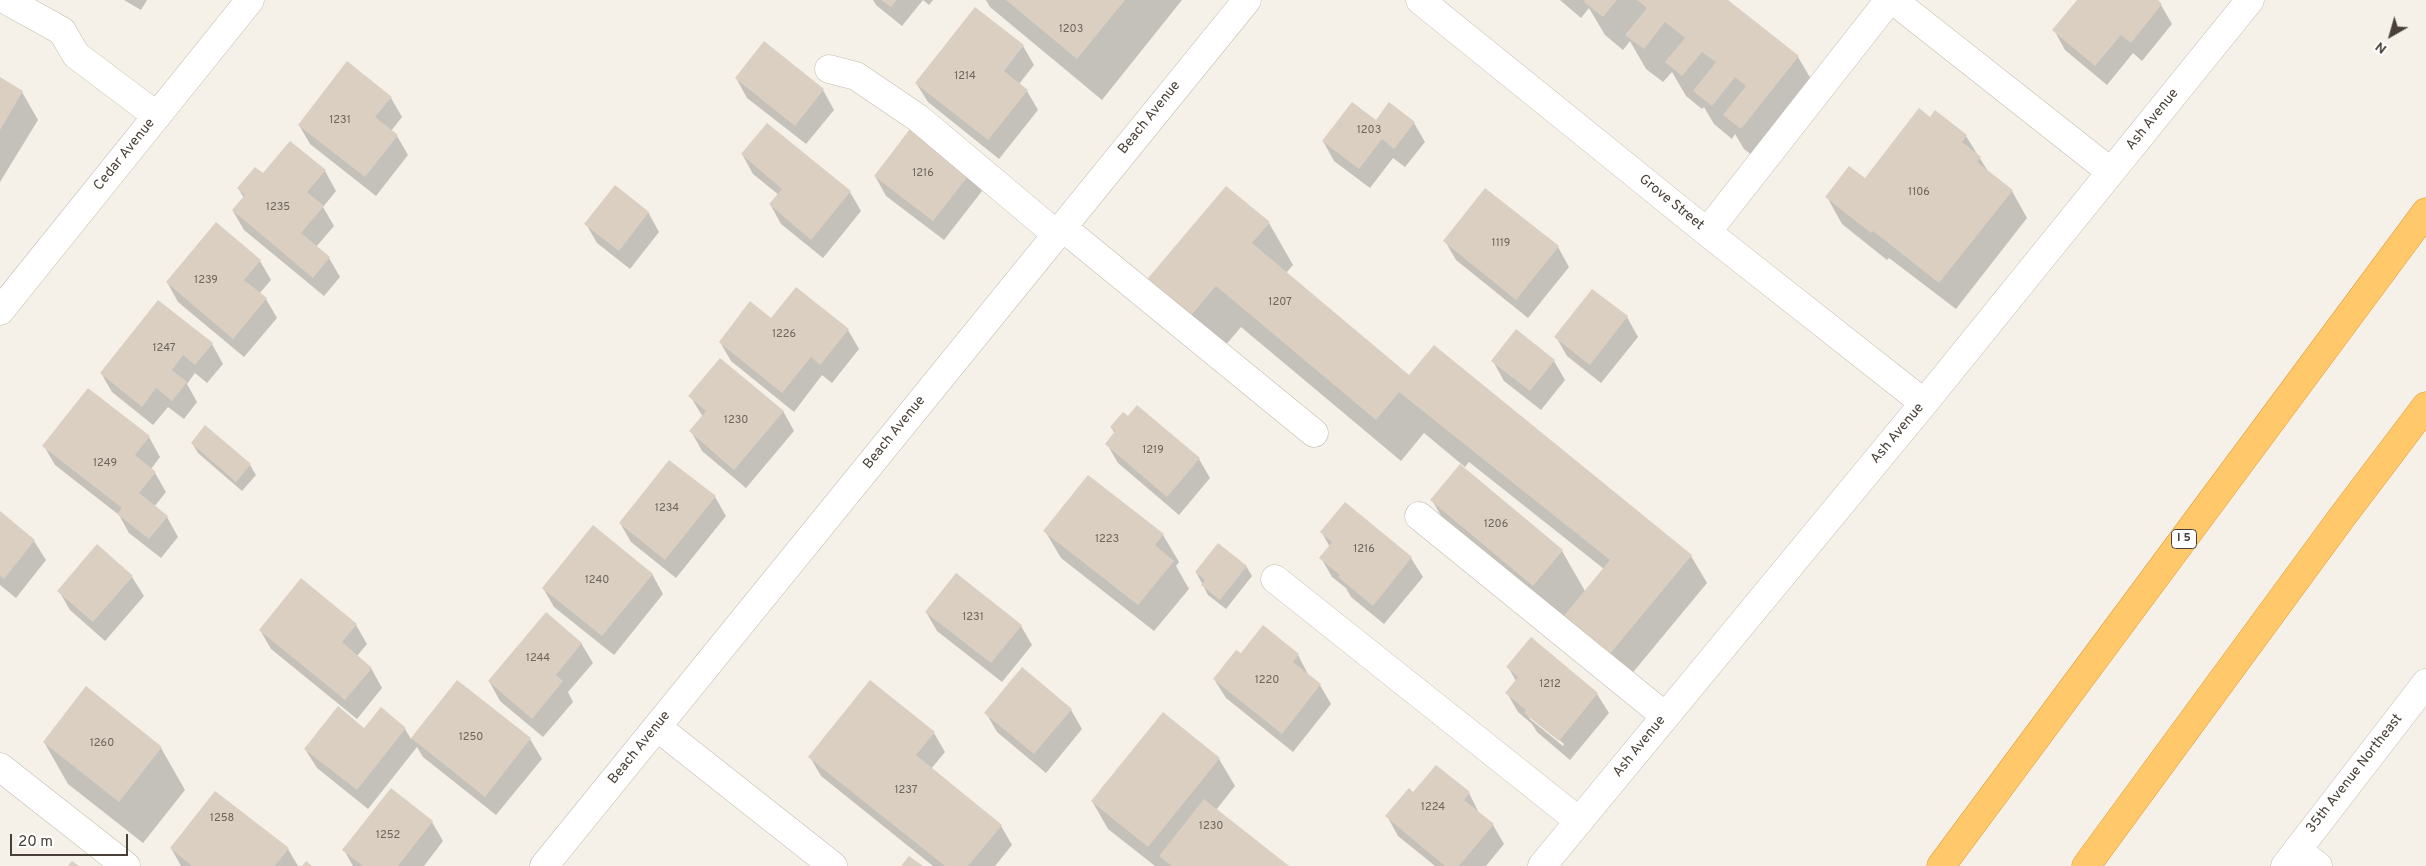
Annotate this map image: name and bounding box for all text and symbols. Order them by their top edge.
north arrow [2366,10,2416,60]
house number: 1203 [1059,23,1083,37]
text: N [2372,37,2391,57]
house number: 1214 [954,70,976,84]
street label: Beach Avenue [1115,78,1185,158]
street label: Ash Avenue [2123,86,2183,154]
house number: 1231 [329,114,351,128]
street label: Cedar Avenue [91,116,159,194]
house number: 1203 [1357,124,1381,138]
house number: 1216 [912,167,934,181]
street label: Grove Street [1635,172,1707,234]
house number: 1106 [1908,186,1930,200]
house number: 1235 [266,201,290,215]
house number: 1119 [1492,237,1510,251]
house number: 1239 [194,274,218,288]
house number: 1207 [1268,296,1292,310]
house number: 1226 [772,328,796,342]
house number: 1247 [152,342,176,356]
street label: Beach Avenue [860,393,930,473]
street label: Ash Avenue [1868,400,1928,468]
house number: 1230 [724,414,748,428]
house number: 1219 [1142,444,1164,458]
house number: 1249 [93,457,117,471]
house number: 1234 [655,502,679,516]
house number: 1206 [1484,518,1508,532]
road number: I 5 [2172,530,2196,548]
house number: 1223 [1095,533,1119,547]
house number: 1216 [1353,543,1375,557]
house number: 1240 [585,574,609,588]
house number: 1231 [962,611,984,625]
house number: 1244 [526,652,550,666]
house number: 1220 [1255,674,1279,688]
house number: 1212 [1539,678,1561,692]
street label: Beach Avenue [605,708,675,788]
street label: 35th Avenue Northeast [2303,711,2407,837]
street label: Ash Avenue [1610,713,1670,781]
house number: 1250 [459,731,483,745]
house number: 1260 [90,737,114,751]
house number: 1237 [894,784,918,798]
house number: 1224 [1421,801,1445,815]
house number: 1258 [210,812,234,826]
house number: 1230 [1199,820,1223,834]
scale bar [12,824,130,856]
house number: 1252 [376,829,400,843]
text: 20 m [18,833,53,852]

